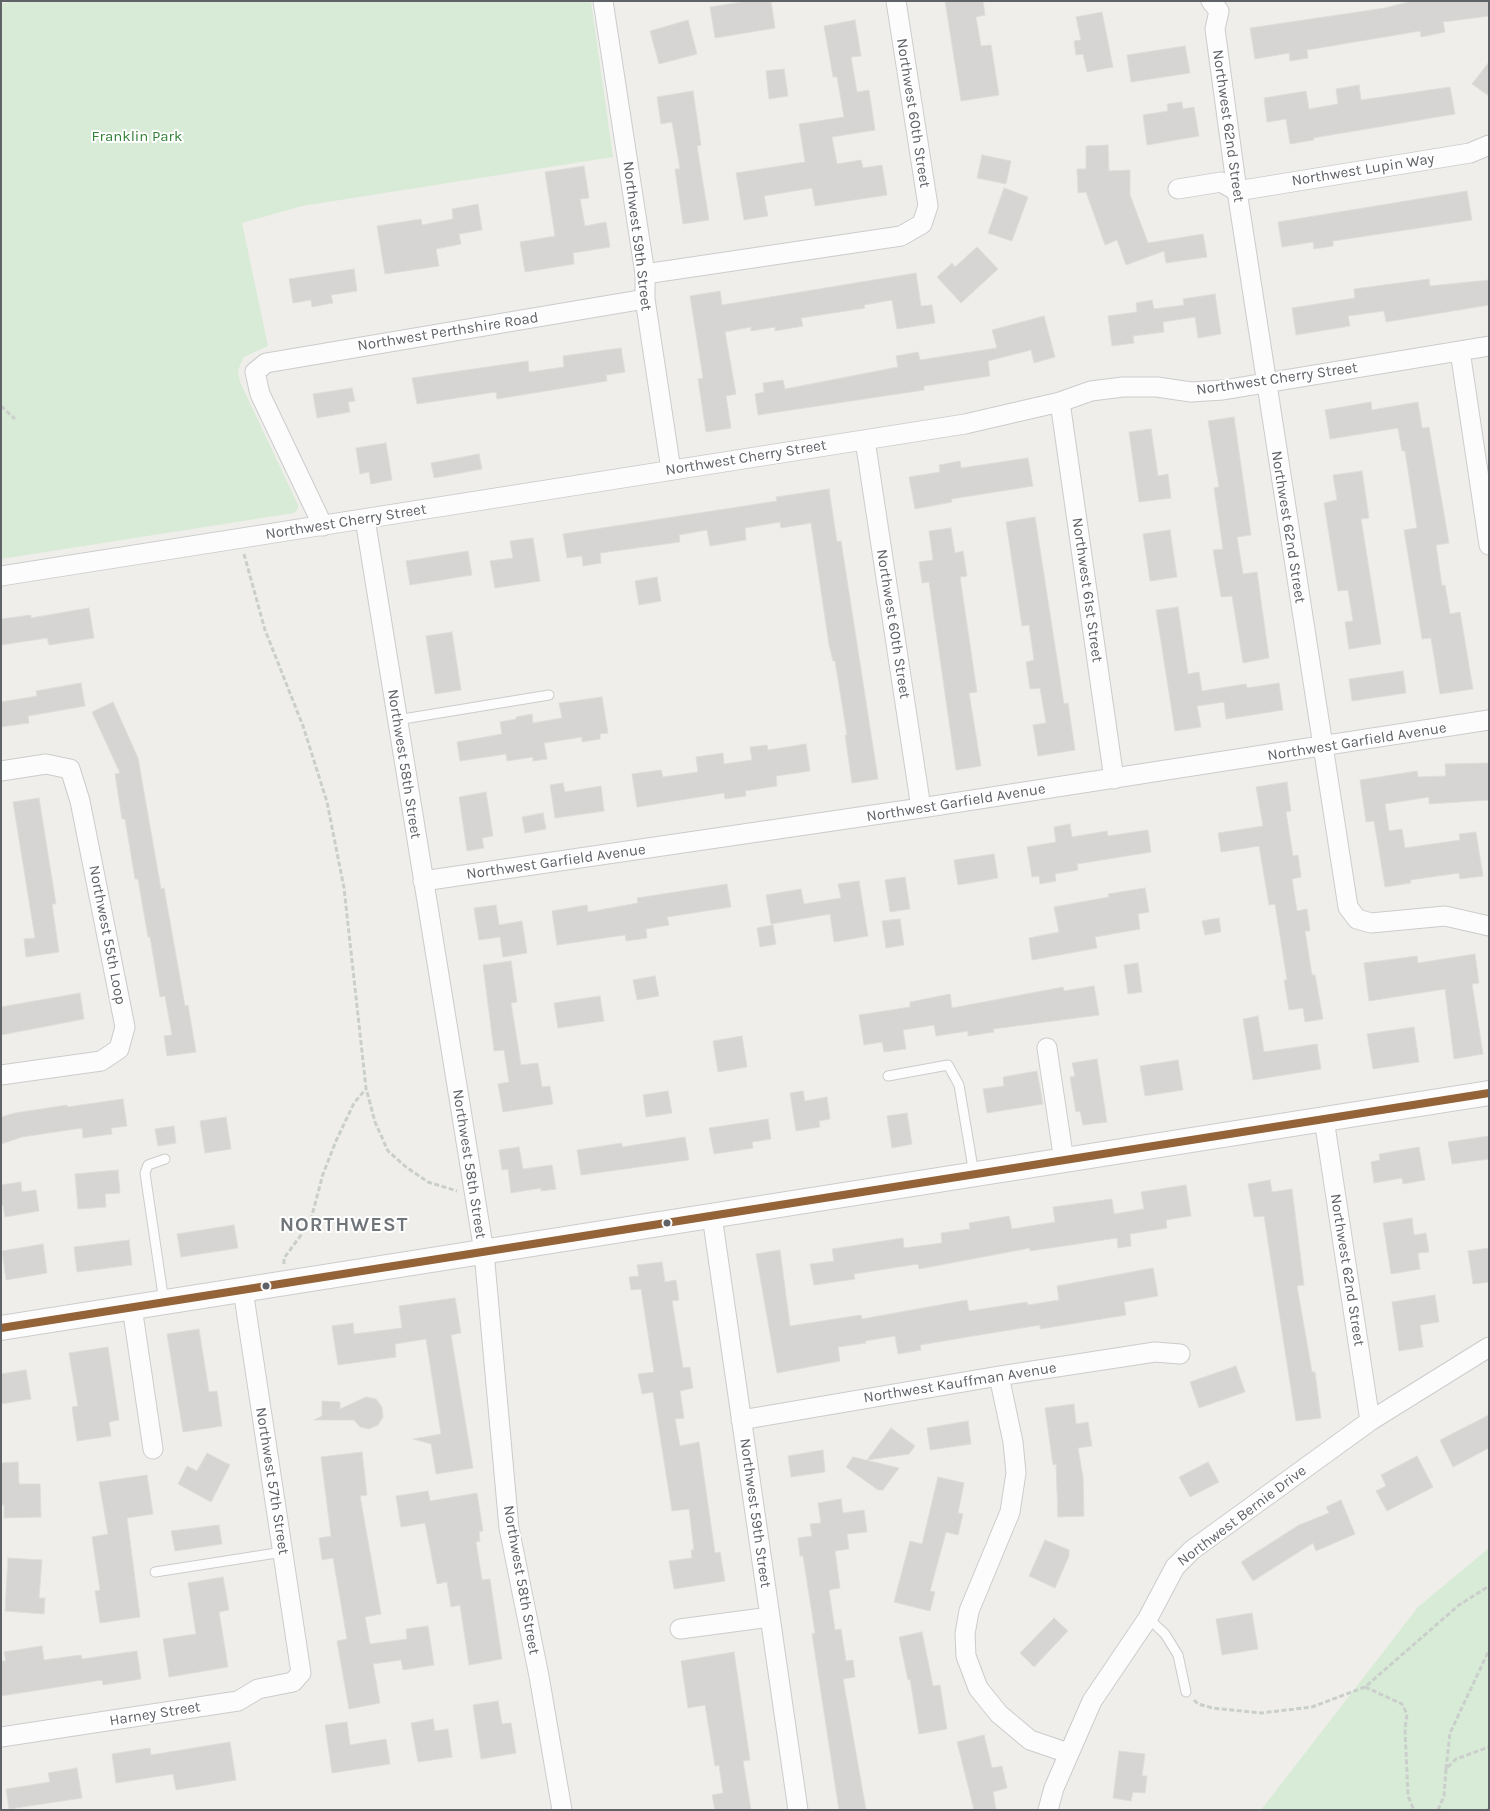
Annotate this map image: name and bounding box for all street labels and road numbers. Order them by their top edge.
street label: Northwest 60th Street [892,37,934,189]
street label: Northwest 62nd Street [1208,48,1248,204]
street label: Northwest Lupin Way [1290,150,1436,190]
street label: Northwest 59th Street [619,160,655,312]
street label: Northwest Perthshire Road [356,309,540,355]
street label: Northwest Cherry Street [1195,359,1359,399]
street label: Northwest Cherry Street [664,436,828,480]
street label: Northwest 62nd Street [1267,449,1309,605]
street label: Northwest Cherry Street [264,500,428,544]
street label: Northwest 61st Street [1068,516,1106,664]
street label: Northwest 60th Street [872,548,914,700]
street label: Northwest 58th Street [383,688,425,840]
street label: Northwest Garfield Avenue [1266,719,1448,765]
street label: Northwest Garfield Avenue [865,780,1047,826]
street label: Northwest Garfield Avenue [465,840,647,884]
street label: Northwest 55th Loop [85,864,129,1006]
street label: Northwest 58th Street [448,1088,490,1240]
street label: Northwest 62nd Street [1326,1192,1368,1348]
street label: Northwest Kauffman Avenue [862,1359,1058,1407]
street label: Northwest 57th Street [251,1406,293,1556]
street label: Northwest 59th Street [736,1437,774,1589]
street label: Northwest Bernie Drive [1174,1462,1310,1570]
street label: Northwest 58th Street [499,1504,543,1656]
street label: Harney Street [108,1698,202,1730]

